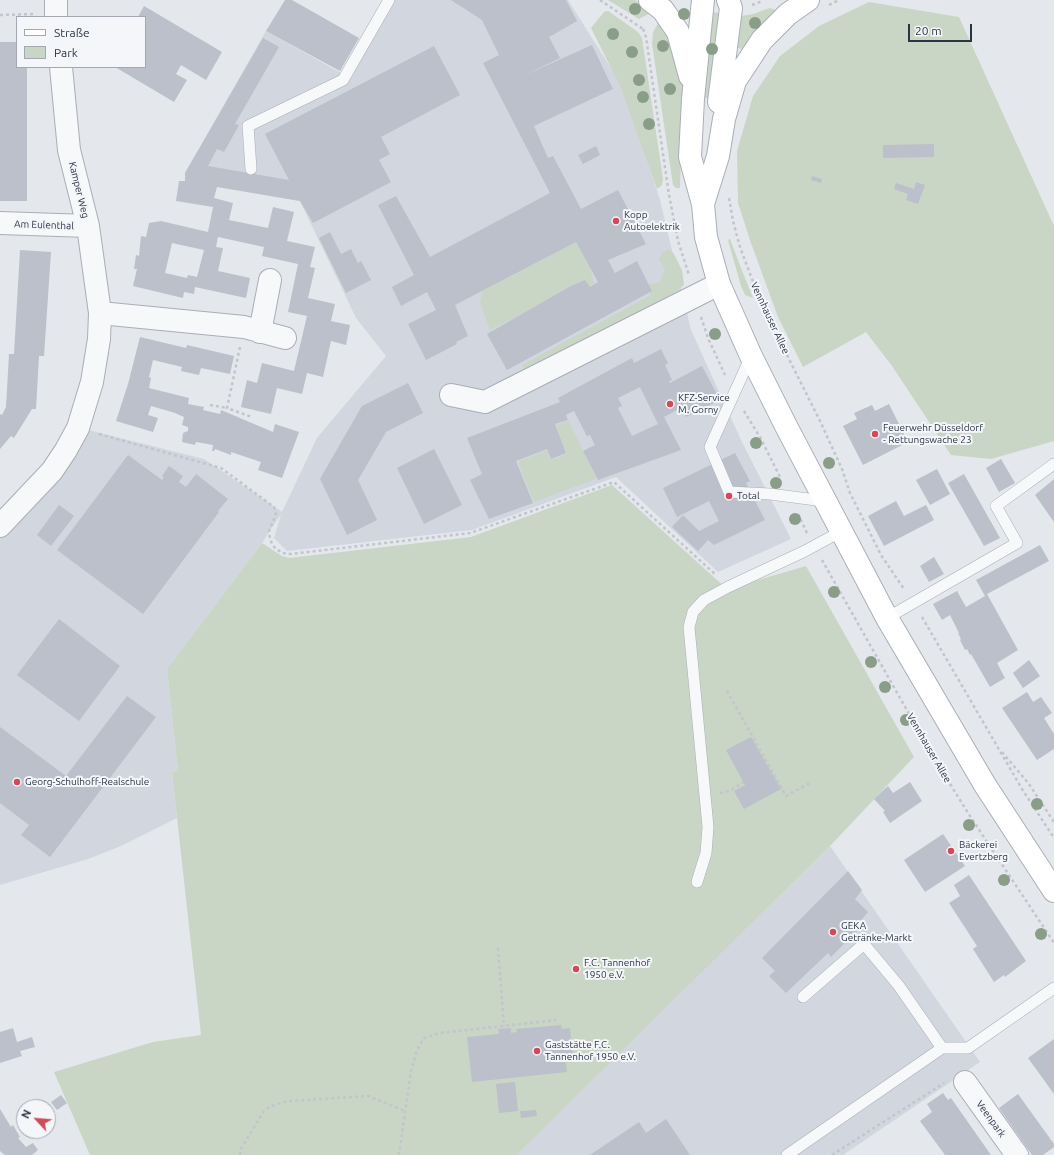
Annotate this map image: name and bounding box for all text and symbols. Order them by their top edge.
legend [16,16,146,68]
scale bar [910,16,974,42]
text: 20 m [915,24,942,37]
text: Straße [54,26,90,39]
text: Park [54,46,78,59]
street label: Kamper Weg [66,161,92,219]
place label: Kopp Autoelektrik [624,209,680,232]
marker: Kopp Autoelektrik [611,216,621,226]
street label: Am Eulenthal [14,218,74,232]
street label: Vennhauser Allee [748,280,792,356]
place label: KFZ-Service M. Gorny [678,392,730,416]
marker: KFZ-Service M. Gorny [665,399,675,409]
place label: Feuerwehr Düsseldorf - Rettungswache 23 [883,422,983,446]
marker: Feuerwehr Düsseldorf - Rettungswache 23 [870,429,880,439]
place label: Total [737,490,760,502]
marker: Total [724,491,734,501]
street label: Vennhauser Allee [904,711,954,785]
place label: Georg-Schulhoff-Realschule [25,776,149,788]
marker: Georg-Schulhoff-Realschule [12,777,22,787]
place label: Bäckerei Evertzberg [959,839,1008,862]
marker: Bäckerei Evertzberg [946,846,956,856]
place label: GEKA Getränke-Markt [841,920,912,944]
marker: GEKA Getränke-Markt [828,927,838,937]
place label: F.C. Tannenhof 1950 e.V. [584,957,650,980]
marker: F.C. Tannenhof 1950 e.V. [571,964,581,974]
place label: Gaststätte F.C. Tannenhof 1950 e.V. [545,1039,636,1062]
marker: Gaststätte F.C. Tannenhof 1950 e.V. [532,1046,542,1056]
street label: Veenpark [974,1098,1008,1140]
north arrow [16,1099,56,1139]
text: N [19,1108,33,1121]

